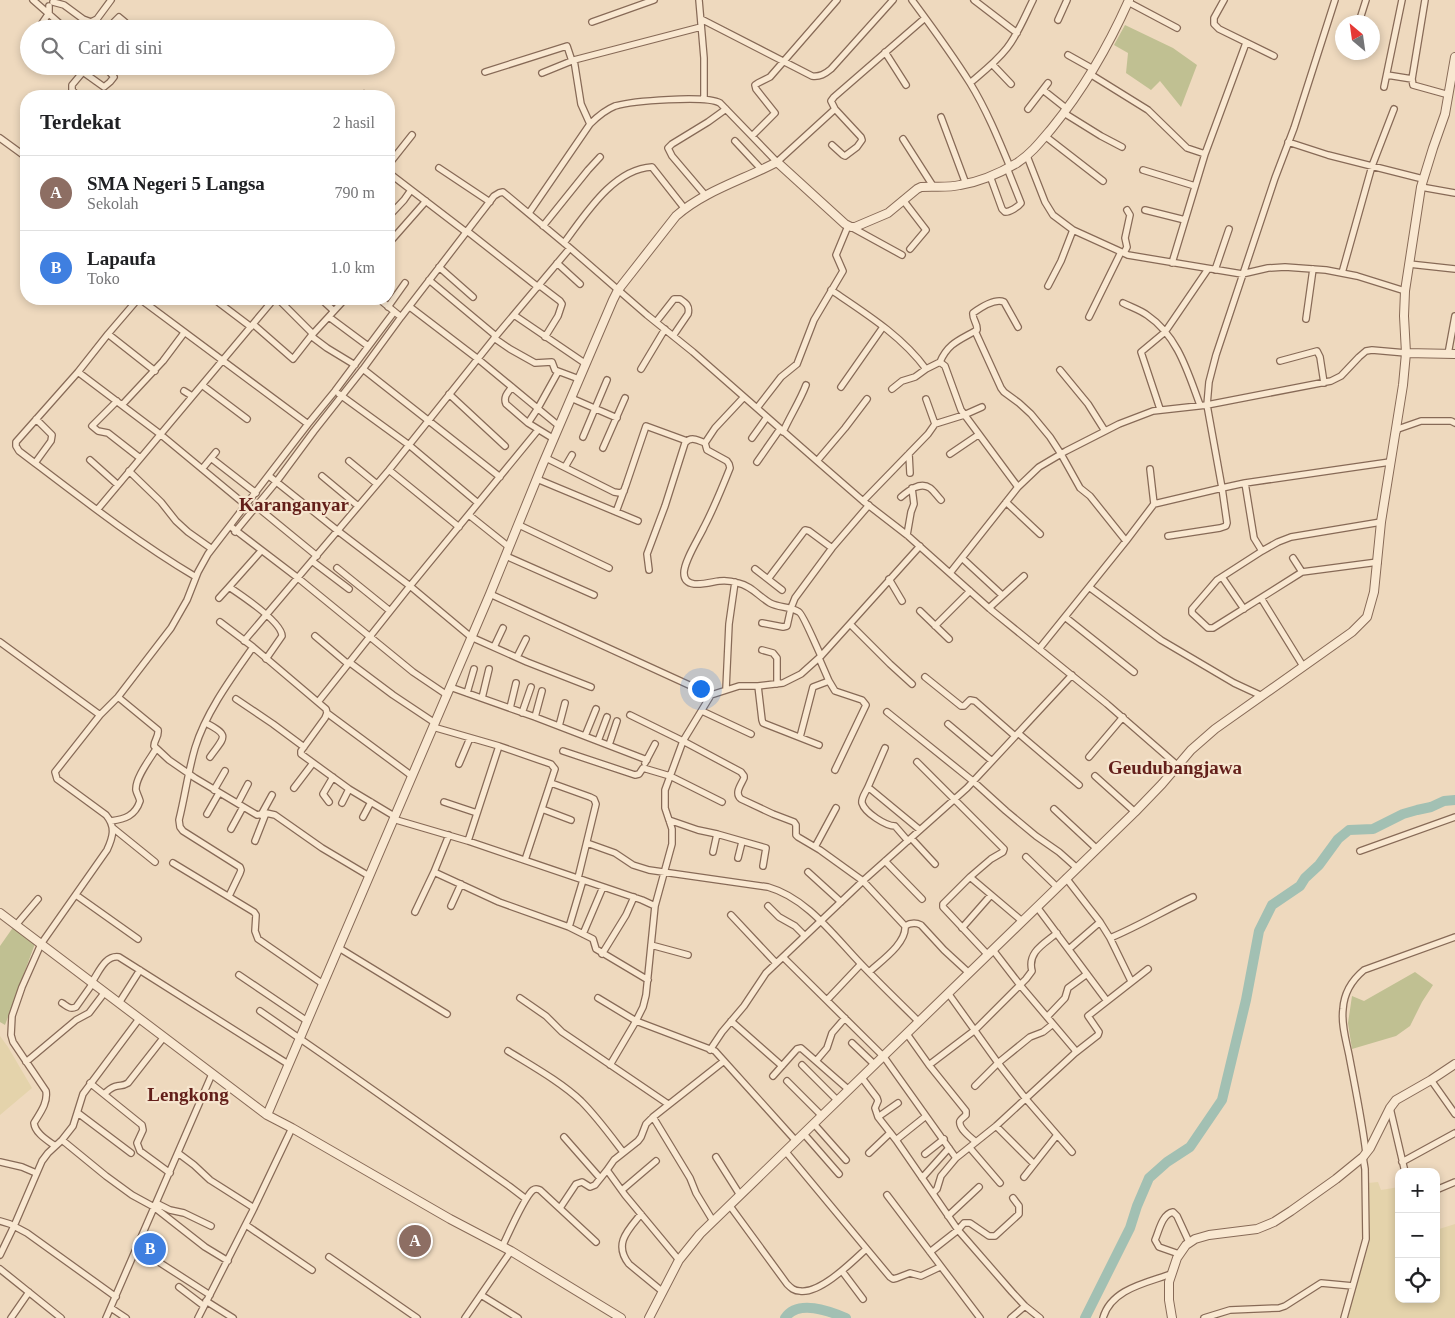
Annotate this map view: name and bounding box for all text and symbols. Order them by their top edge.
north arrow [1335,15,1380,60]
search box [20,20,395,75]
icon: search [38,34,66,62]
text: Cari di sini [78,37,162,58]
text: Terdekat [40,110,121,134]
text: 2 hasil [333,114,375,131]
text: SMA Negeri 5 Langsa [87,173,265,194]
text: A [50,184,62,201]
text: 790 m [335,184,375,201]
text: Sekolah [87,195,139,212]
text: Lapaufa [87,248,156,269]
text: B [51,259,61,276]
text: 1.0 km [331,259,375,276]
text: Toko [87,270,120,287]
district label: Karanganyar [239,494,349,515]
your location [688,676,714,702]
district label: Geudubangjawa [1108,757,1243,778]
district label: Lengkong [147,1084,229,1105]
map controls [1395,1168,1440,1303]
button: + [1395,1168,1440,1213]
button: − [1395,1213,1440,1258]
pin: A [399,1222,431,1260]
pin: B [134,1230,166,1268]
button: locate [1395,1258,1440,1303]

